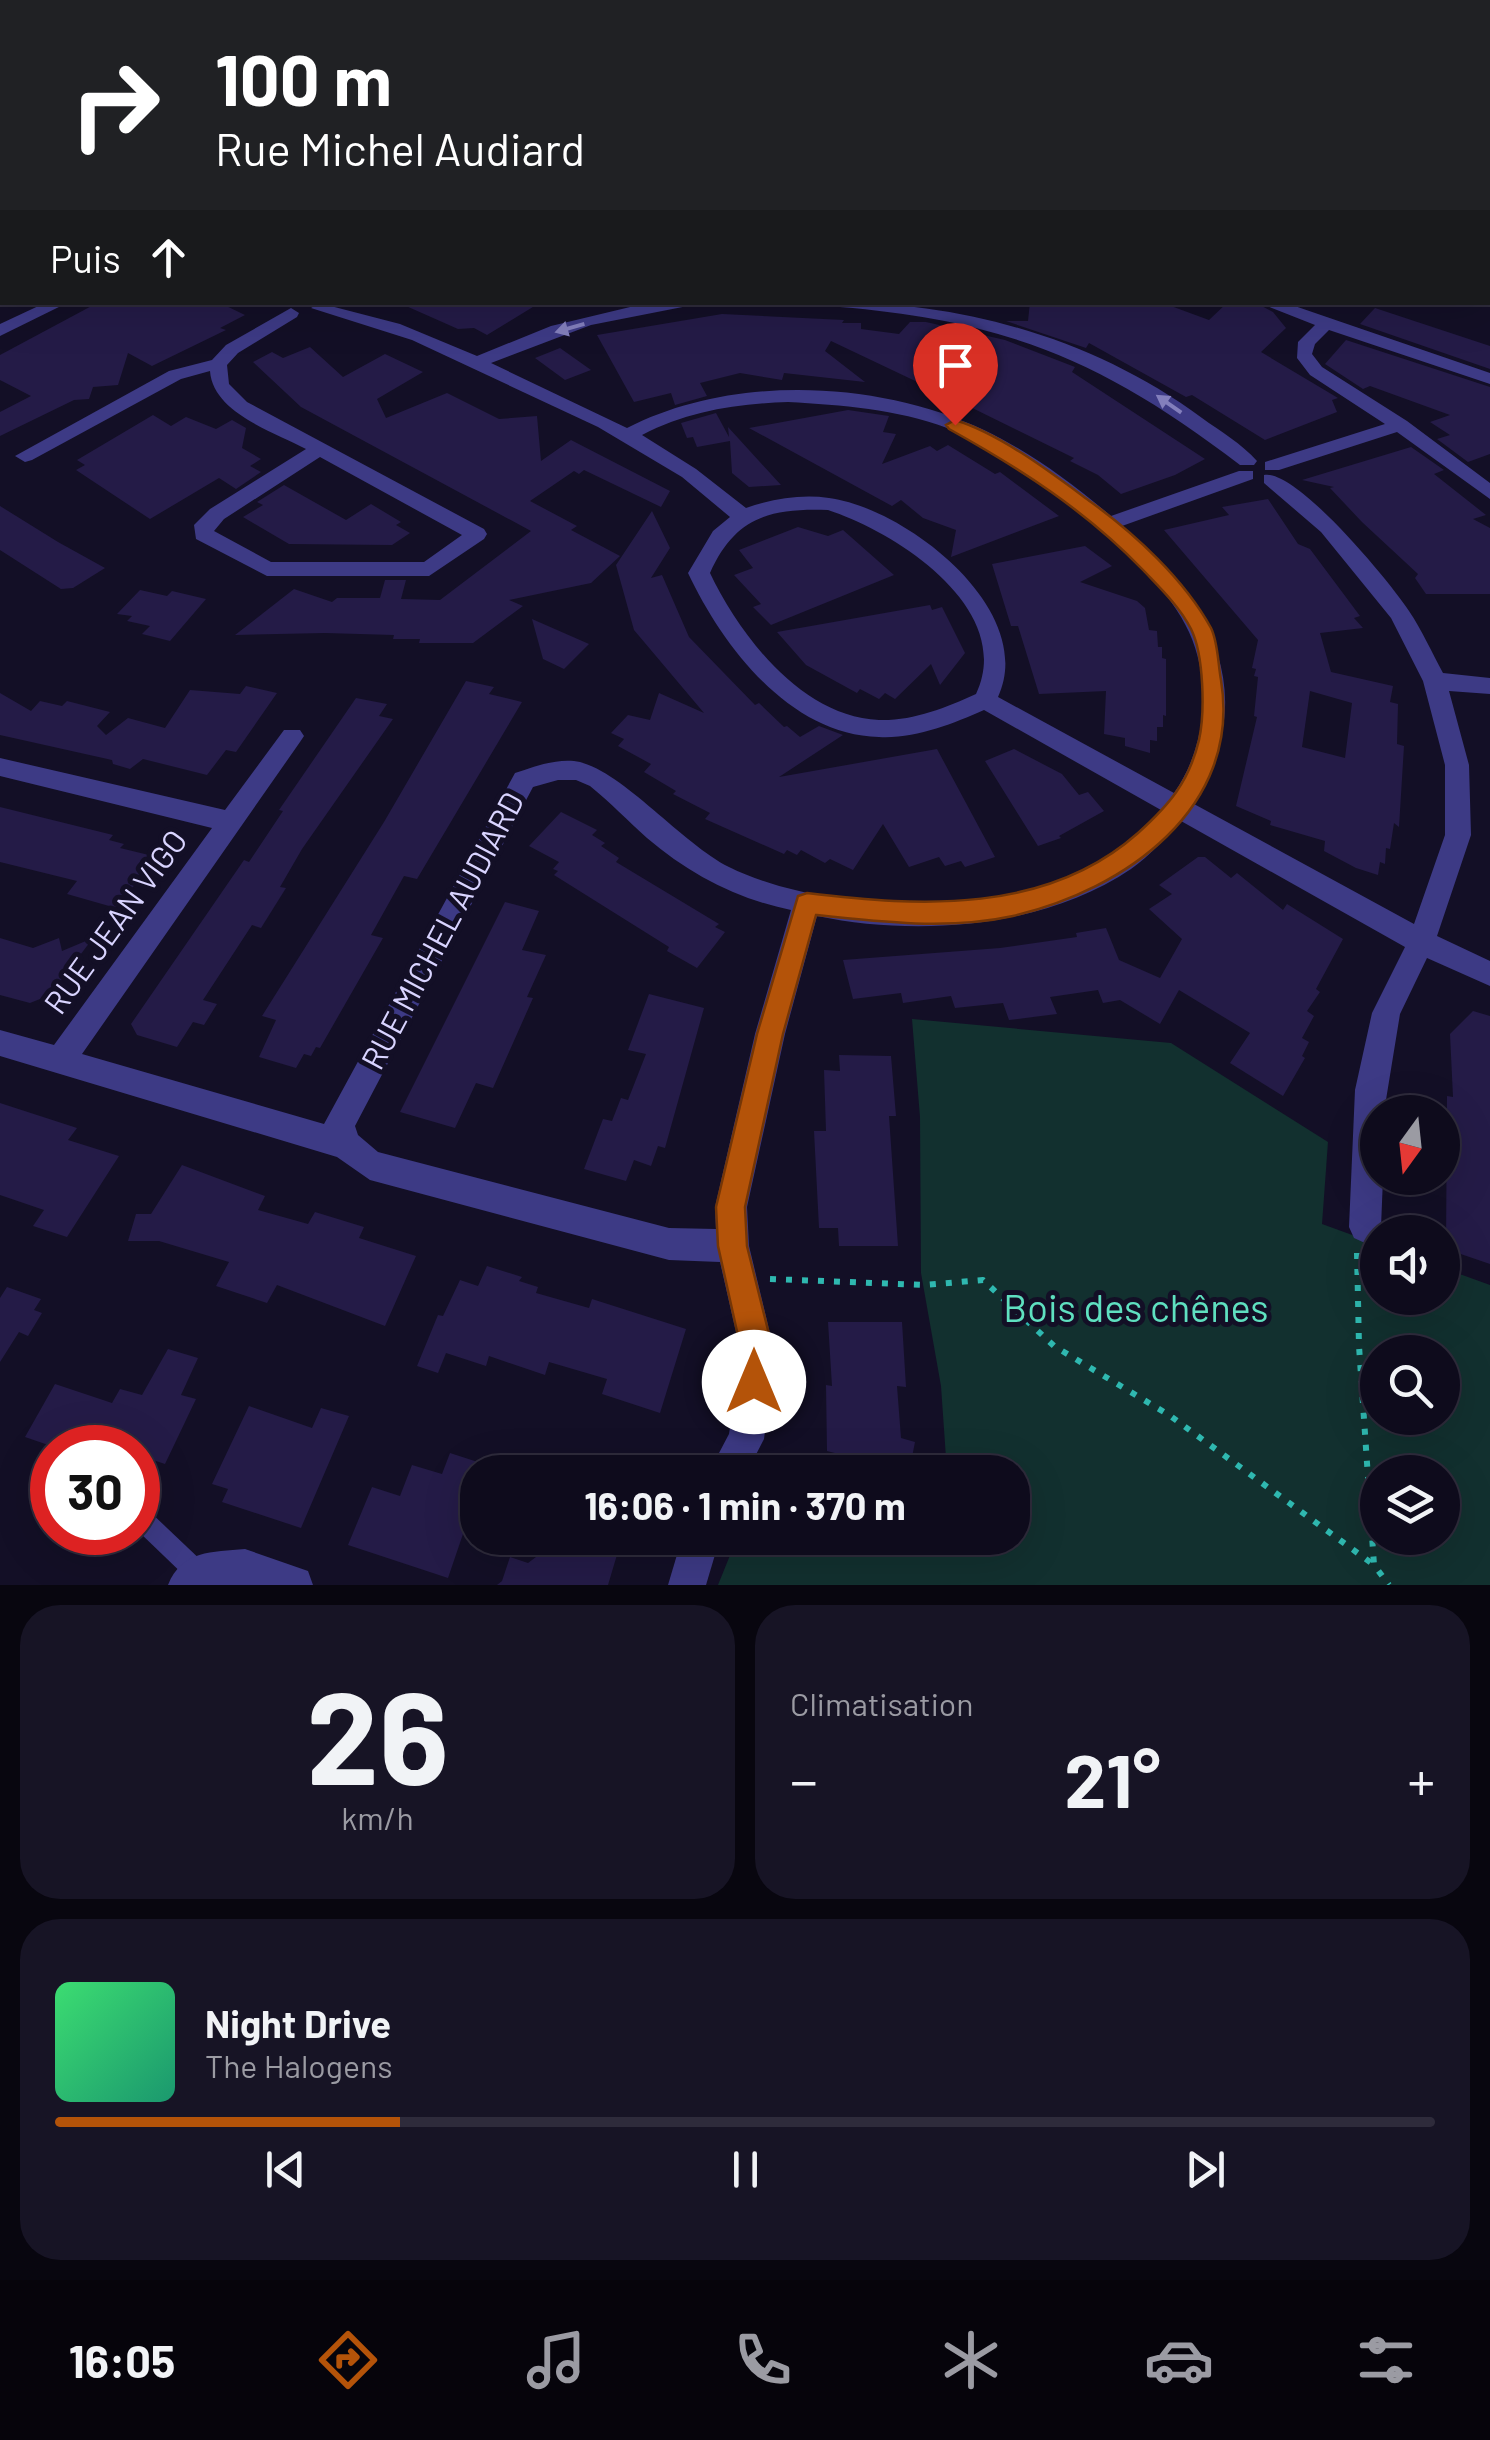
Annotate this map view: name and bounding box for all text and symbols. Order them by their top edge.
text: 100 m [215,36,392,120]
icon: right [50,40,180,170]
text: Rue Michel Audiard [215,121,585,175]
icon: ahead [141,230,196,285]
text: Puis [50,235,121,281]
one-way arrow [554,321,585,336]
pin [913,323,998,426]
icon: arrive [928,338,983,393]
one-way arrow [1155,395,1182,414]
street label: RUE MICHEL AUDIARD [352,785,530,1075]
street label: RUE JEAN VIGO [35,821,194,1020]
north arrow [1360,1095,1460,1195]
map controls [1360,1095,1460,1555]
button: sound [1360,1215,1460,1315]
park label: Bois des chênes [1003,1284,1269,1330]
position arrow [702,1330,806,1434]
button: search [1360,1335,1460,1435]
speed limit sign: 30 [30,1425,160,1555]
button: layers [1360,1455,1460,1555]
text: 16:06 · 1 min · 370 m [584,1482,906,1528]
text: 26 [306,1655,449,1811]
text: Climatisation [790,1684,974,1722]
text: 21° [1064,1733,1161,1823]
text: − [790,1746,818,1812]
text: + [1407,1746,1435,1812]
text: km/h [341,1798,414,1836]
text: Night Drive [205,2000,391,2046]
text: The Halogens [205,2046,393,2084]
icon: previous [258,2142,313,2197]
icon: pause [718,2142,773,2197]
icon: next [1178,2142,1233,2197]
icon: directions [313,2325,383,2395]
icon: music [521,2325,591,2395]
icon: phone [728,2325,798,2395]
icon: climate [936,2325,1006,2395]
icon: car [1144,2325,1214,2395]
icon: filters [1351,2325,1421,2395]
text: 16:05 [69,2333,175,2387]

